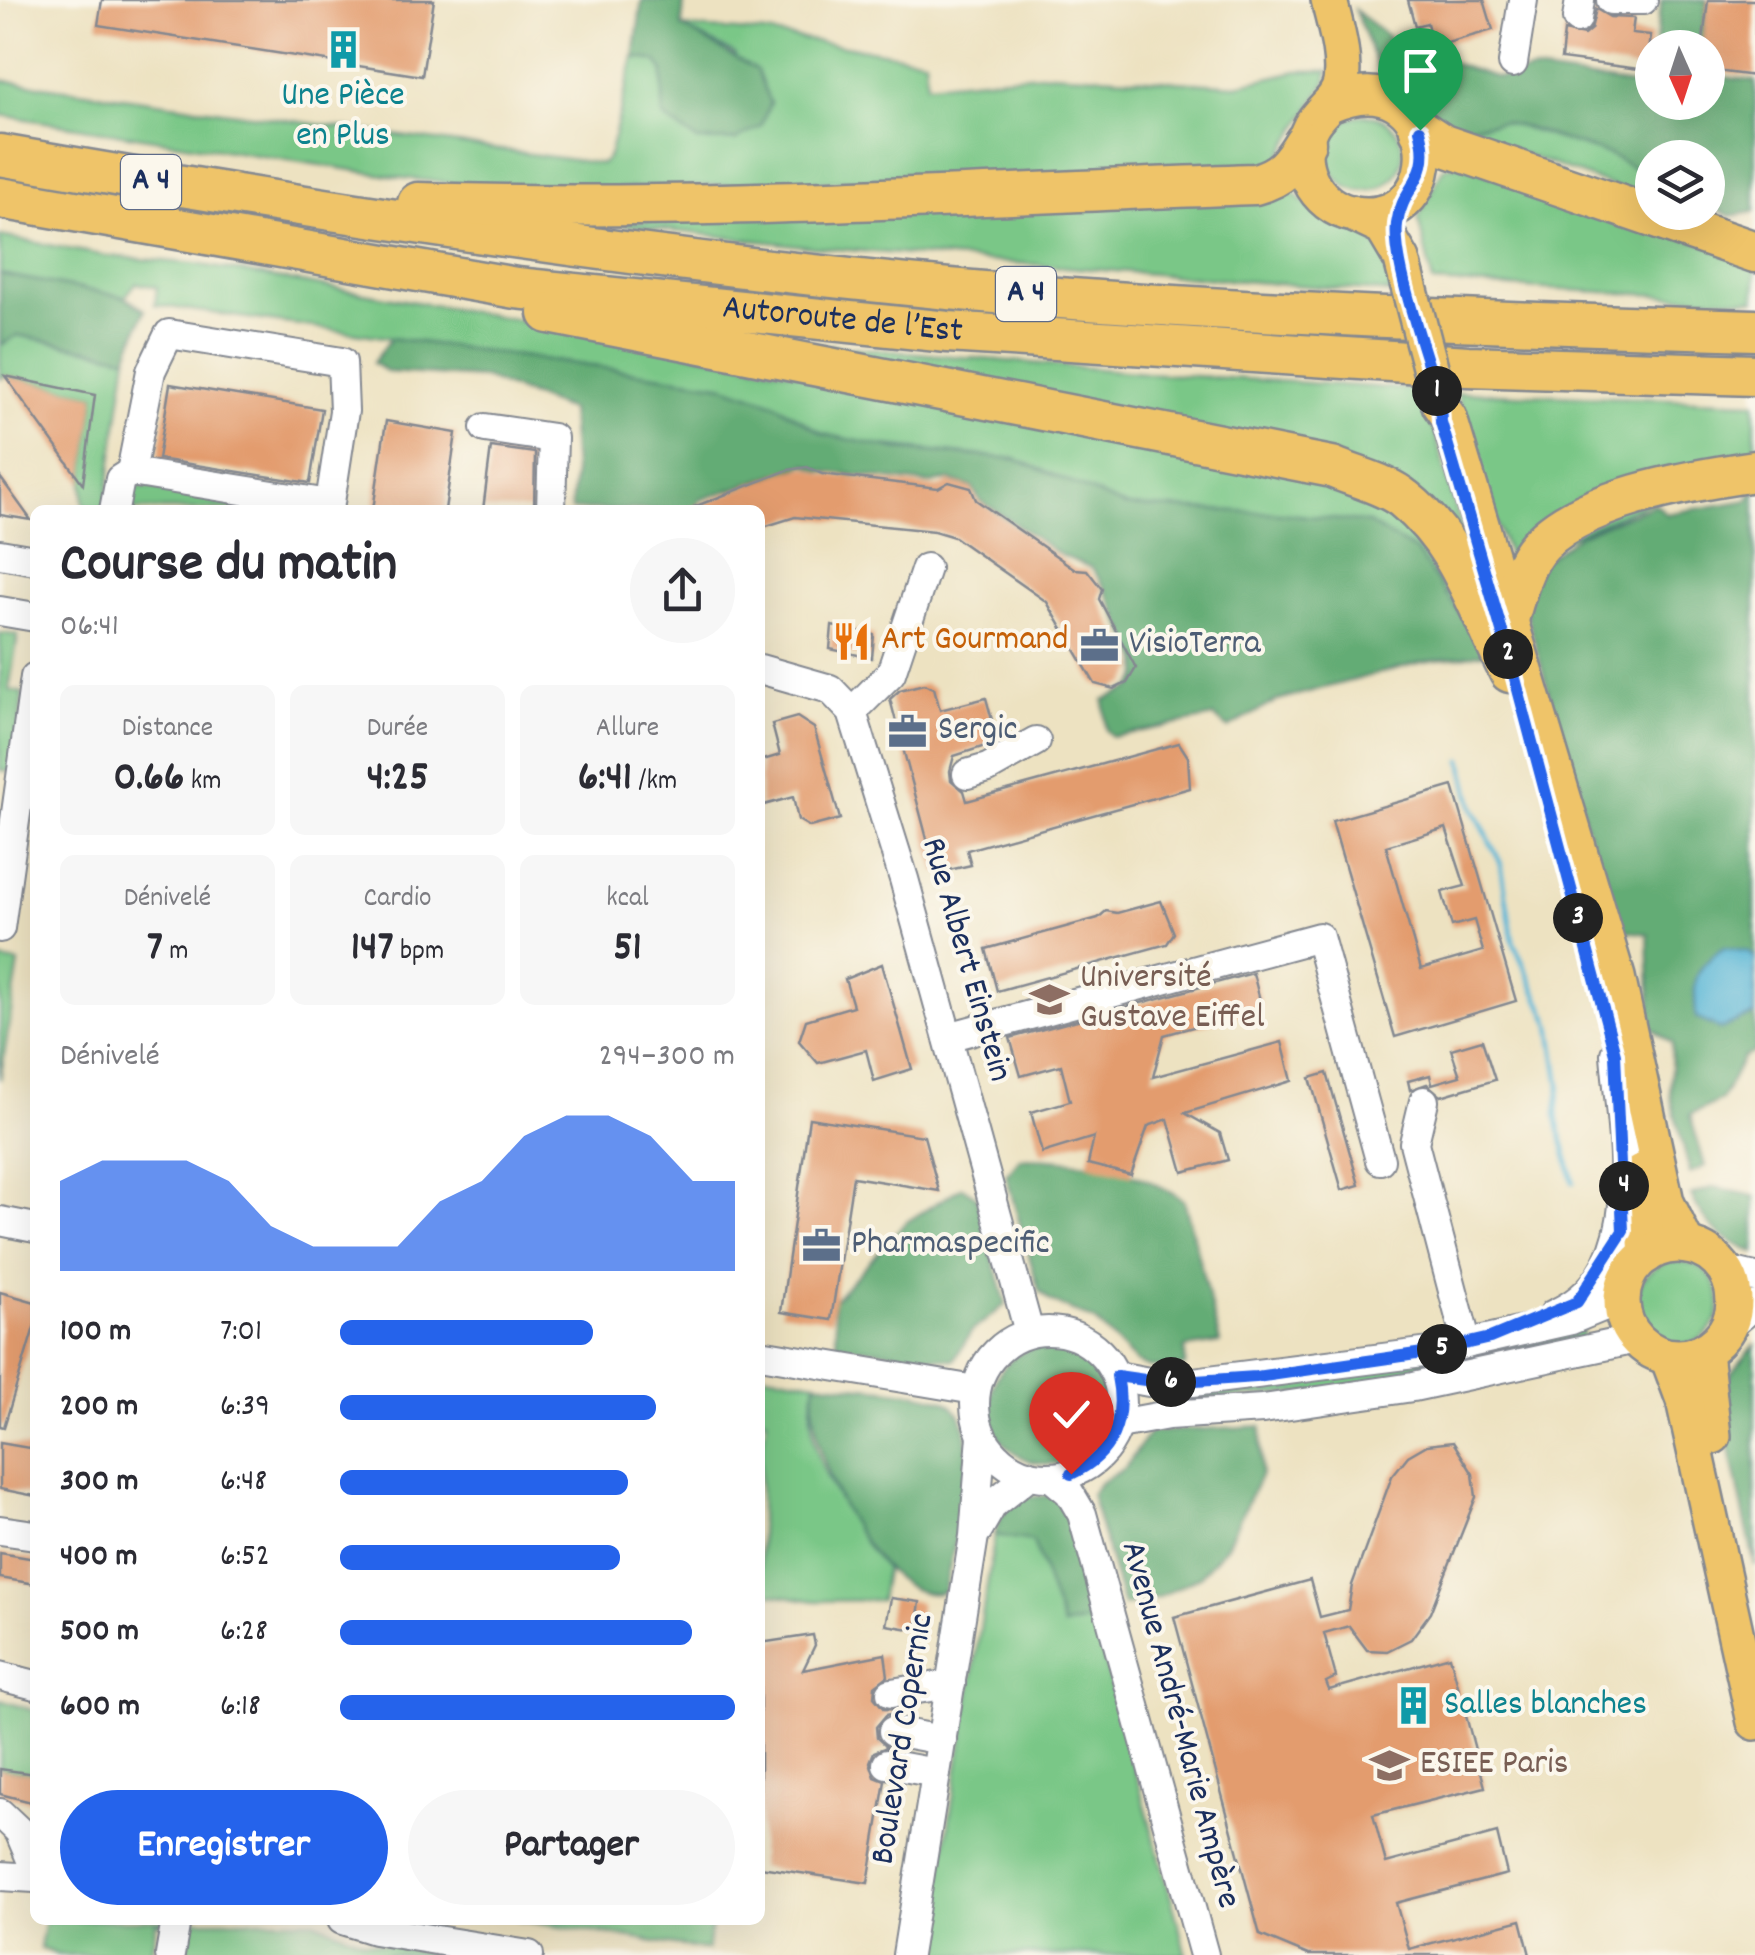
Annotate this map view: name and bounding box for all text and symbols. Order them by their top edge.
pin [1378,28,1463,131]
building icon: Une Pièce en Plus [322,29,364,71]
north arrow [1635,30,1725,120]
map controls [1635,30,1725,230]
icon: arrive [1393,43,1448,98]
place label: Une Pièce en Plus [281,72,405,162]
button: layers [1635,140,1725,230]
road number: A 4 [121,155,181,209]
road number: A 4 [996,267,1056,321]
street label: Autoroute de l’Est [720,284,964,358]
pin: 1 [1412,366,1462,416]
text: 1 [1434,371,1440,411]
text: Course du matin [60,528,397,607]
button: share [630,538,735,643]
text: 06:41 [60,605,119,651]
place label: Art Gourmand [881,616,1068,666]
restaurant icon: Art Gourmand [830,620,872,662]
place label: VisioTerra [1129,620,1261,670]
office icon: VisioTerra [1078,624,1120,666]
pin: 2 [1483,629,1533,679]
text: 2 [1502,634,1514,674]
place label: Sergic [938,706,1018,756]
text: Distance [122,710,213,750]
text: Durée [367,710,428,750]
text: Allure [596,710,659,750]
office icon: Sergic [887,710,929,752]
text: 0.66 [113,750,184,810]
text: 4:25 [366,750,429,810]
text: 6:41 [578,750,632,810]
text: km [184,763,222,803]
text: /km [632,763,677,803]
street label: Rue Albert Einstein [906,832,1024,1088]
text: Dénivelé [124,880,211,920]
text: Cardio [363,880,432,920]
text: kcal [606,880,649,920]
pin: 3 [1553,893,1603,943]
text: 3 [1572,898,1584,938]
text: 7 [147,920,163,980]
text: 147 [351,920,394,980]
text: 51 [613,920,642,980]
text: m [163,933,188,973]
text: bpm [394,933,444,973]
place label: Université Gustave Eiffel [1080,954,1265,1044]
school or university icon: Université Gustave Eiffel [1029,978,1071,1020]
text: Dénivelé [60,1035,160,1081]
text: 294–300 m [599,1035,735,1081]
pin: 4 [1599,1161,1649,1211]
text: 4 [1618,1166,1630,1206]
place label: Pharmaspecific [851,1220,1050,1270]
office icon: Pharmaspecific [800,1224,842,1266]
text: 100 m [60,1310,131,1356]
text: 7:01 [220,1310,262,1356]
pin: 5 [1417,1324,1467,1374]
text: 5 [1436,1329,1448,1369]
pin: 6 [1146,1357,1196,1407]
text: 6 [1164,1362,1178,1402]
pin [1029,1372,1114,1475]
text: 200 m [60,1385,138,1431]
text: 6:39 [220,1385,270,1431]
icon: check [1044,1387,1099,1442]
text: 300 m [60,1460,138,1506]
text: 6:48 [220,1460,267,1506]
text: 400 m [60,1535,137,1581]
text: 6:52 [220,1535,270,1581]
street label: Avenue André-Marie Ampère [1106,1536,1252,1914]
text: 500 m [60,1610,139,1656]
text: 6:28 [220,1610,268,1656]
street label: Boulevard Copernic [859,1610,949,1868]
place label: Salles blanches [1444,1681,1647,1731]
text: 600 m [60,1685,140,1731]
text: 6:18 [220,1685,261,1731]
building icon: Salles blanches [1393,1685,1435,1727]
place label: ESIEE Paris [1420,1740,1568,1790]
school or university icon: ESIEE Paris [1369,1744,1411,1786]
button: Enregistrer [60,1790,388,1905]
button: Partager [408,1790,735,1905]

